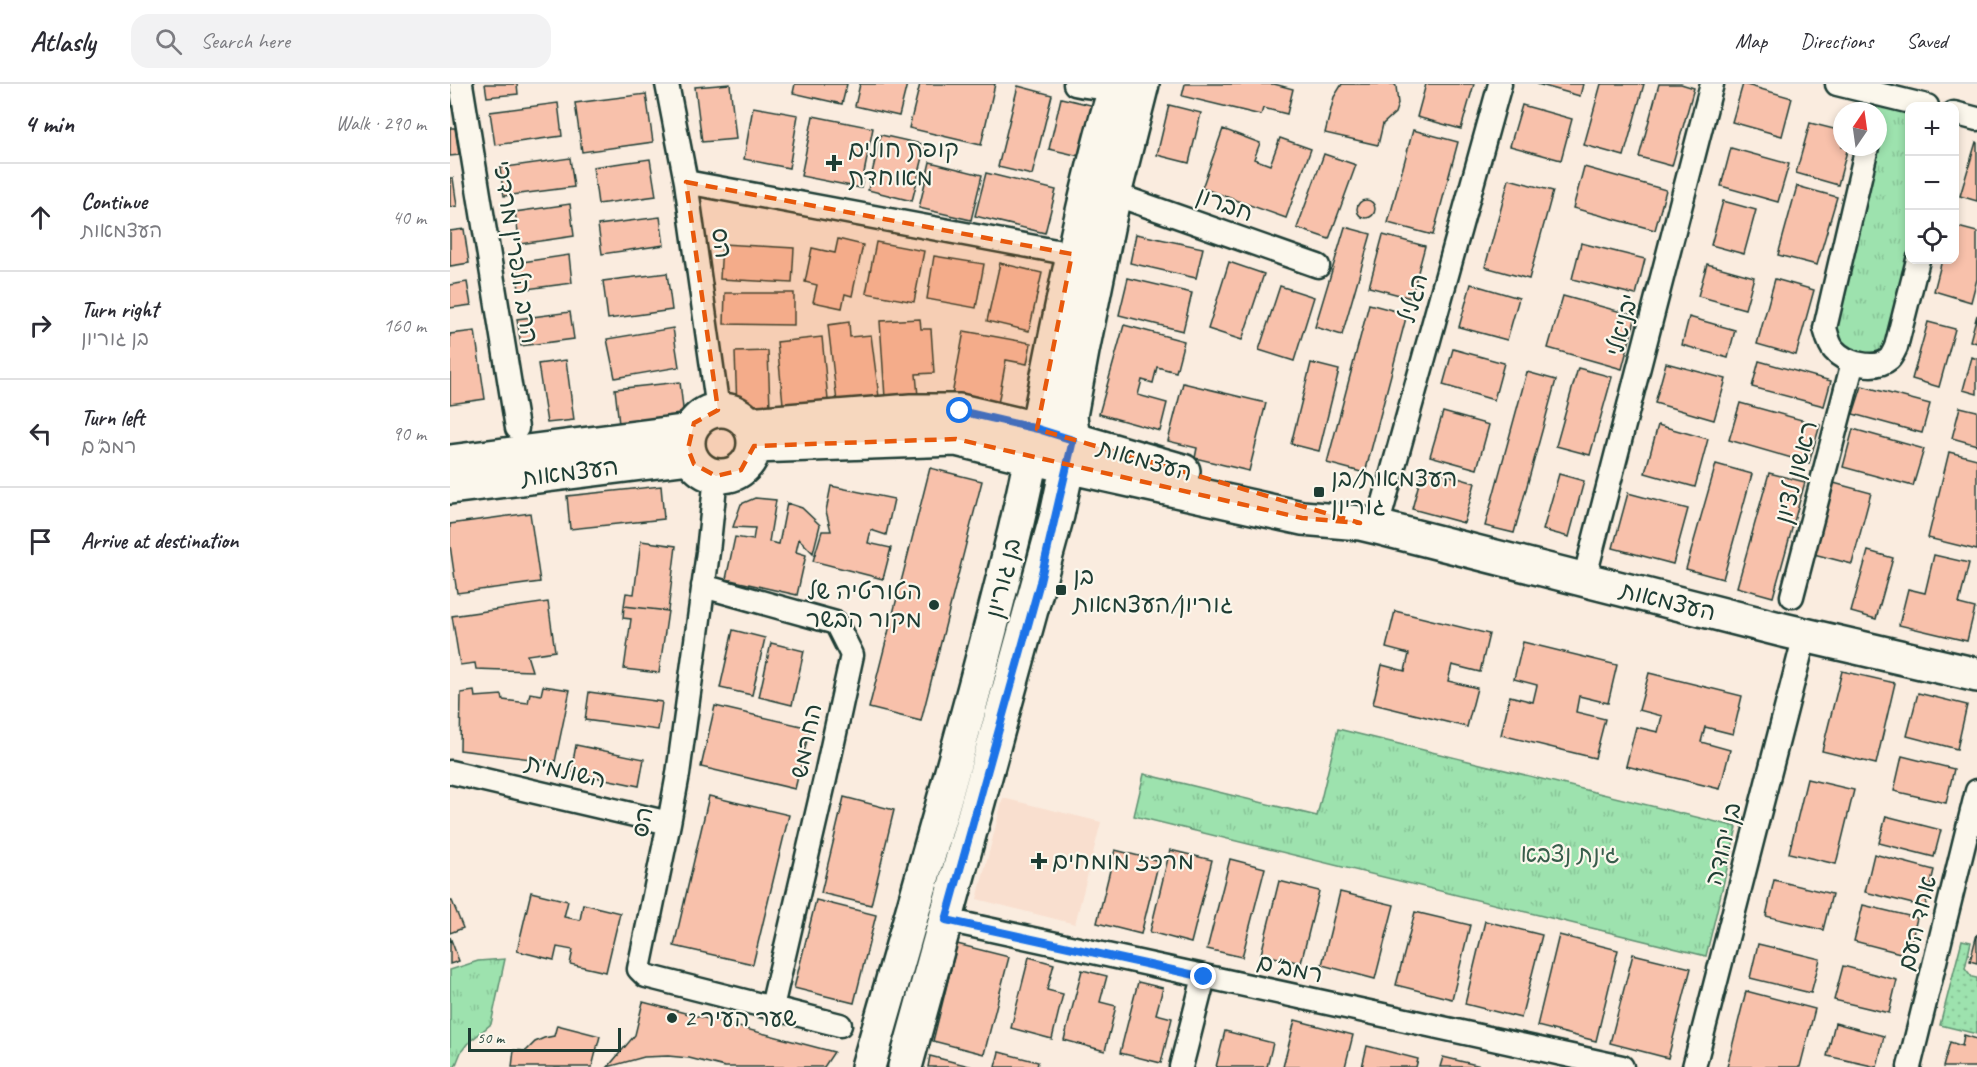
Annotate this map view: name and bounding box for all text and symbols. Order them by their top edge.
search box [131,14,551,68]
text: Atlasly [30,24,95,59]
icon: search [152,25,185,58]
text: Search here [200,27,290,55]
text: Map [1735,28,1767,54]
text: Directions [1800,28,1873,54]
text: Saved [1906,28,1947,54]
north arrow [1833,102,1887,156]
map controls [1905,102,1959,264]
button: + [1905,102,1959,156]
text: 4 min [24,107,74,140]
text: Walk · 290 m [336,111,426,136]
place label: קופת חולים מאוחדת [848,134,959,192]
marker: קופת חולים מאוחדת [825,154,843,172]
button: − [1905,156,1959,210]
street label: הרב הלפרין מרדכי [487,158,545,346]
street label: חברון [1193,180,1257,228]
text: Continue [81,188,147,216]
icon: ahead [24,201,57,234]
text: 40 m [392,205,426,230]
button: locate [1905,210,1959,264]
text: העצמאות [81,218,162,243]
street label: הס [705,226,739,260]
street label: הגליל [1392,270,1434,326]
street label: יבניאלי [1599,291,1645,359]
text: Turn right [81,296,158,324]
icon: right [24,309,57,342]
text: 160 m [383,313,426,338]
text: בן גוריון [81,326,149,351]
route start [946,397,972,423]
text: Turn left [81,404,145,432]
icon: left [24,417,57,450]
street label: ראשון לציון [1768,417,1824,527]
text: 90 m [392,421,426,446]
street label: העצמאות [1092,432,1196,488]
text: רמב"ם [81,434,136,459]
street label: העצמאות [518,451,620,493]
place label: העצמאות/בן גוריון [1331,463,1458,521]
marker: העצמאות/בן גוריון [1312,485,1326,499]
icon: arrive [24,525,57,558]
text: Arrive at destination [81,527,238,555]
street label: בן גוריון [979,535,1027,621]
place label: בן גוריון/העצמאות [1071,561,1233,619]
street label: העצמאות [1615,574,1719,627]
place label: הטורטיה של מקור הבשר [806,576,922,634]
marker: בן גוריון/העצמאות [1054,583,1068,597]
marker: הטורטיה של מקור הבשר [927,598,941,612]
street label: החרמש [783,701,829,781]
street label: השולמית [521,747,609,795]
street label: בן יהודה [1698,799,1748,889]
street label: הס [624,804,660,840]
park label: גינת נצבא [1520,839,1620,869]
place label: מרכז מומחים [1052,846,1194,876]
marker: מרכז מומחים [1030,852,1048,870]
street label: אחד העם [1891,872,1943,974]
street label: רמב"ם [1254,946,1326,990]
route end [1190,963,1216,989]
place label: שער העיר 2 [684,1003,797,1033]
marker: שער העיר 2 [665,1011,679,1025]
scale bar [468,1025,621,1052]
text: 50 m [477,1028,504,1048]

